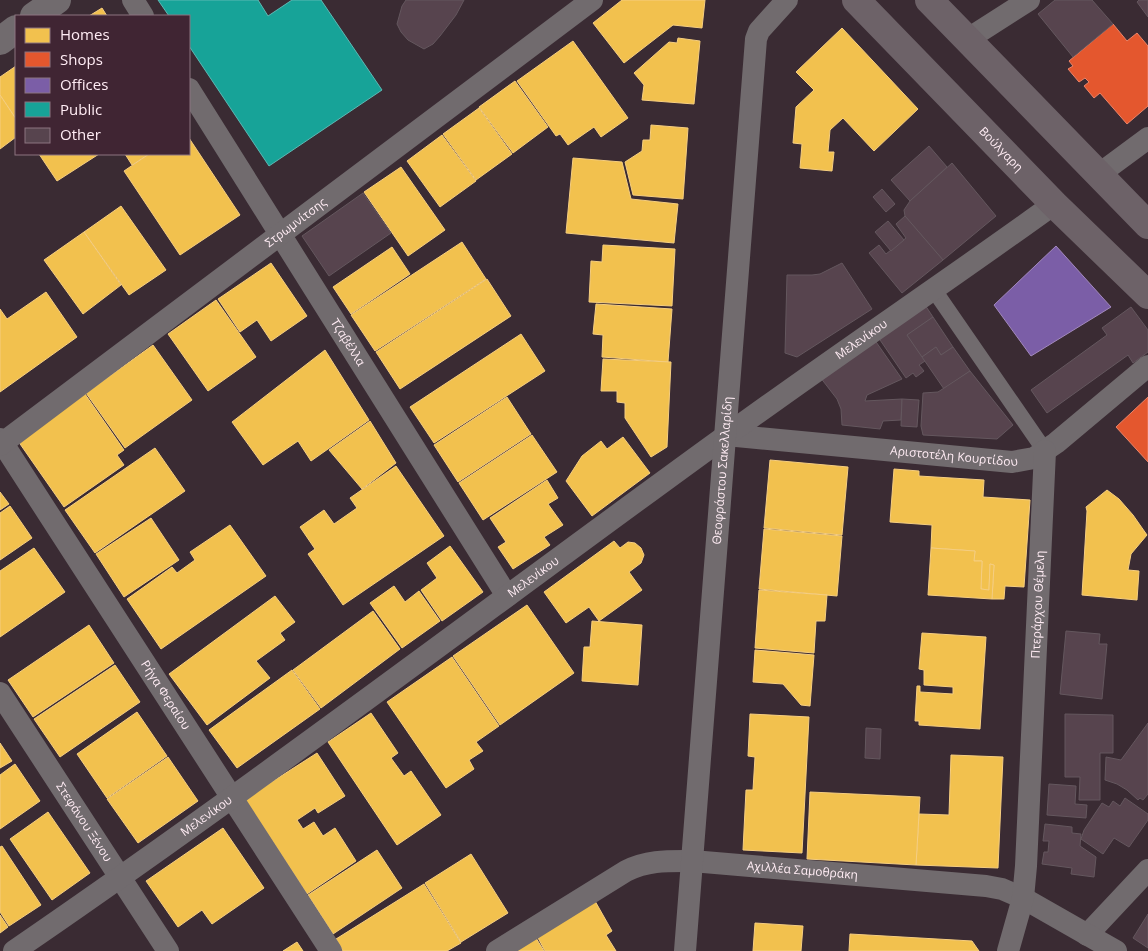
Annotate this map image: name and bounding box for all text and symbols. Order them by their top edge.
legend [15,15,190,155]
text: Homes [60,24,110,44]
text: Shops [60,49,103,69]
text: Offices [60,74,108,94]
text: Public [60,99,102,119]
street label: Βούλγαρη [975,123,1027,175]
text: Other [60,124,101,144]
street label: Στρωμνίτσης [261,193,330,251]
street label: Τζαβέλλα [327,315,370,370]
street label: Μελενίκου [832,315,891,363]
street label: Θεοφράστου Σακελλαρίδη [708,396,736,545]
street label: Αριστοτέλη Κουρτίδου [889,442,1019,470]
street label: Πτεράρχου Θέμελη [1027,550,1048,659]
street label: Μελενίκου [504,552,562,601]
street label: Ρήγα Φεραίου [137,657,195,733]
street label: Στεφάνου Ξένου [52,779,117,865]
street label: Μελενίκου [177,791,235,840]
street label: Αχιλλέα Σαμοθράκη [746,857,859,883]

